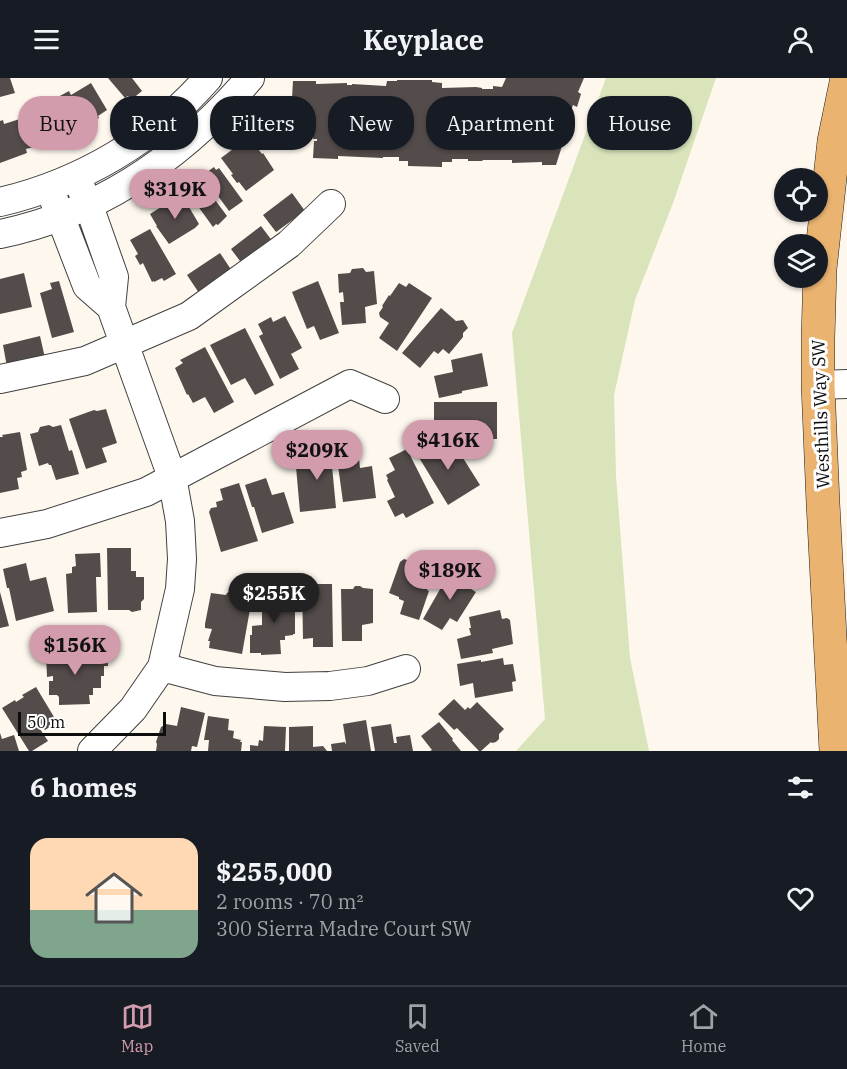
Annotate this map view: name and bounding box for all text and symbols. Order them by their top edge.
text: Keyplace [363,22,484,57]
icon: menu [30,23,63,56]
icon: person [784,23,817,56]
chip: Buy [18,96,98,150]
chip: Rent [110,96,198,150]
chip: Filters [210,96,316,150]
chip: New [328,96,414,150]
chip: Apartment [426,96,575,150]
chip: House [587,96,692,150]
map controls [774,168,828,288]
button: locate [774,168,828,222]
pin: $319K [133,169,217,220]
text: $319K [143,175,207,202]
button: layers [774,234,828,288]
street label: Westhills Way SW [806,338,835,489]
pin: $416K [406,420,490,471]
text: $416K [416,426,480,453]
pin: $209K [275,430,359,481]
text: $209K [285,436,349,463]
pin: $189K [408,550,492,601]
text: $189K [418,556,482,583]
pin: $255K [232,573,316,624]
text: $255K [242,579,306,606]
pin: $156K [33,625,117,676]
text: $156K [43,631,107,658]
scale bar [18,709,166,736]
text: 50 m [27,712,65,732]
text: 6 homes [30,770,137,804]
icon: filters [784,771,817,804]
text: $255,000 [216,854,332,888]
icon: home [78,862,150,934]
icon: heart [784,882,817,915]
text: 2 rooms · 70 m² [216,888,363,915]
text: 300 Sierra Madre Court SW [216,915,472,942]
tab: Map [121,1000,154,1056]
tab: Saved [395,1000,440,1056]
tab: Home [681,1000,726,1056]

